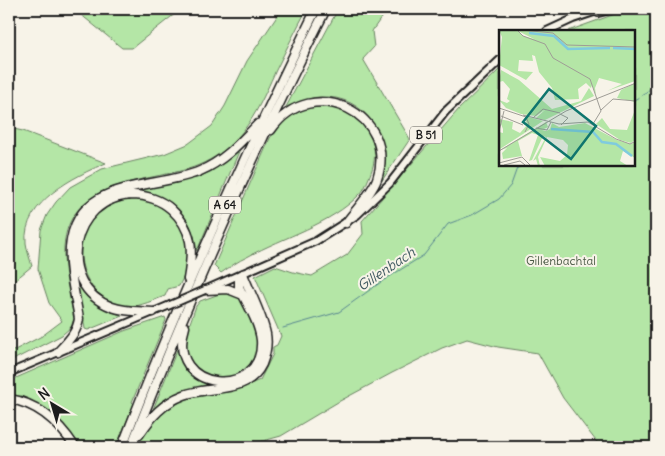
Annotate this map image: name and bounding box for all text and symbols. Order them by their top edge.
inset map [499,30,635,166]
road number: B 51 [410,126,442,144]
road number: A 64 [209,196,241,214]
water label: Gillenbach [354,243,419,295]
park label: Gillenbachtal [526,253,596,268]
north arrow [28,378,78,428]
text: N [35,384,53,404]

